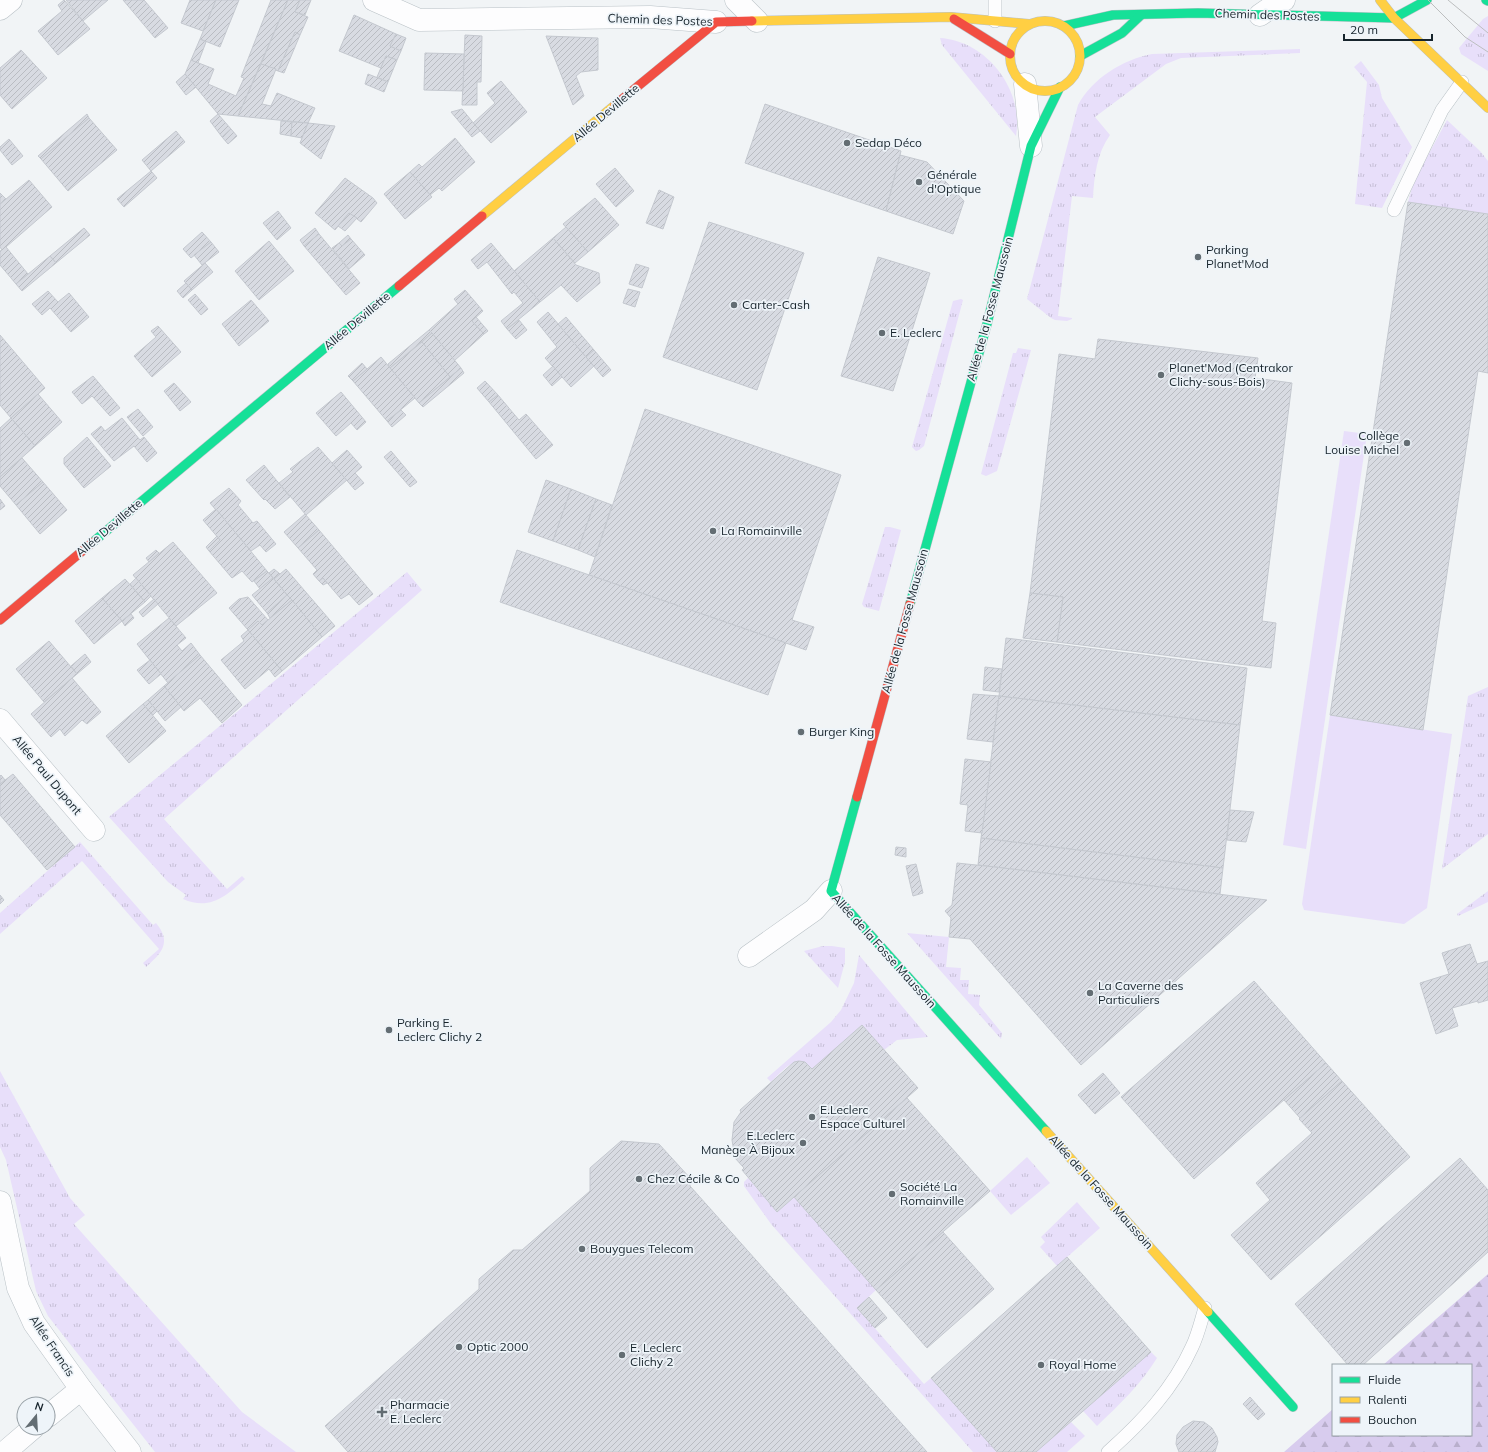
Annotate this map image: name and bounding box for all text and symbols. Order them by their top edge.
street label: Chemin des Postes [1214,5,1320,24]
street label: Chemin des Postes [607,10,713,29]
scale bar [1344,16,1432,42]
text: 20 m [1350,22,1378,37]
street label: Allée Devillette [569,80,642,145]
place label: Sedap Déco [855,135,922,150]
marker: Sedap Déco [842,138,852,148]
place label: Générale d'Optique [927,167,981,196]
marker: Générale d'Optique [914,177,924,187]
street label: Allée de la Fosse Maussoin [963,235,1016,383]
place label: Parking Planet'Mod [1206,242,1269,271]
marker: Parking Planet'Mod [1193,252,1203,262]
street label: Allée Devillette [320,288,393,353]
place label: Carter-Cash [742,297,810,312]
marker: Carter-Cash [729,300,739,310]
place label: E. Leclerc [890,325,942,340]
marker: E. Leclerc [877,328,887,338]
place label: Planet'Mod (Centrakor Clichy-sous-Bois) [1169,360,1293,389]
marker: Planet'Mod (Centrakor Clichy-sous-Bois) [1156,370,1166,380]
place label: Collège Louise Michel [1325,428,1399,457]
marker: Collège Louise Michel [1402,438,1412,448]
street label: Allée Devillette [72,495,145,560]
place label: La Romainville [721,523,802,538]
marker: La Romainville [708,526,718,536]
street label: Allée de la Fosse Maussoin [878,547,931,695]
place label: Burger King [809,724,874,739]
marker: Burger King [796,727,806,737]
street label: Allée Paul Dupont [10,732,85,818]
street label: Allée de la Fosse Maussoin [829,890,940,1011]
place label: La Caverne des Particuliers [1098,978,1184,1007]
marker: La Caverne des Particuliers [1085,988,1095,998]
place label: Parking E. Leclerc Clichy 2 [397,1015,482,1044]
marker: Parking E. Leclerc Clichy 2 [384,1025,394,1035]
place label: E.Leclerc Espace Culturel [820,1102,905,1131]
marker: E.Leclerc Espace Culturel [807,1112,817,1122]
place label: E.Leclerc Manège À Bijoux [701,1128,796,1157]
street label: Allée de la Fosse Maussoin [1046,1131,1157,1252]
marker: E.Leclerc Manège À Bijoux [798,1138,808,1148]
place label: Chez Cécile & Co [647,1171,740,1186]
marker: Chez Cécile & Co [634,1174,644,1184]
place label: Société La Romainville [900,1179,964,1208]
marker: Société La Romainville [887,1189,897,1199]
place label: Bouygues Telecom [590,1241,693,1256]
marker: Bouygues Telecom [577,1244,587,1254]
street label: Allée Francis [26,1312,78,1379]
place label: Optic 2000 [467,1339,528,1354]
place label: E. Leclerc Clichy 2 [630,1340,682,1369]
marker: Optic 2000 [454,1342,464,1352]
marker: E. Leclerc Clichy 2 [617,1350,627,1360]
place label: Royal Home [1049,1357,1116,1372]
marker: Royal Home [1036,1360,1046,1370]
legend [1332,1364,1472,1436]
text: Fluide [1368,1372,1401,1387]
text: Ralenti [1368,1392,1407,1407]
north arrow [16,1396,56,1436]
place label: Pharmacie E. Leclerc [390,1397,449,1426]
text: N [33,1399,45,1414]
marker: Pharmacie E. Leclerc [377,1407,387,1417]
text: Bouchon [1368,1412,1417,1427]

